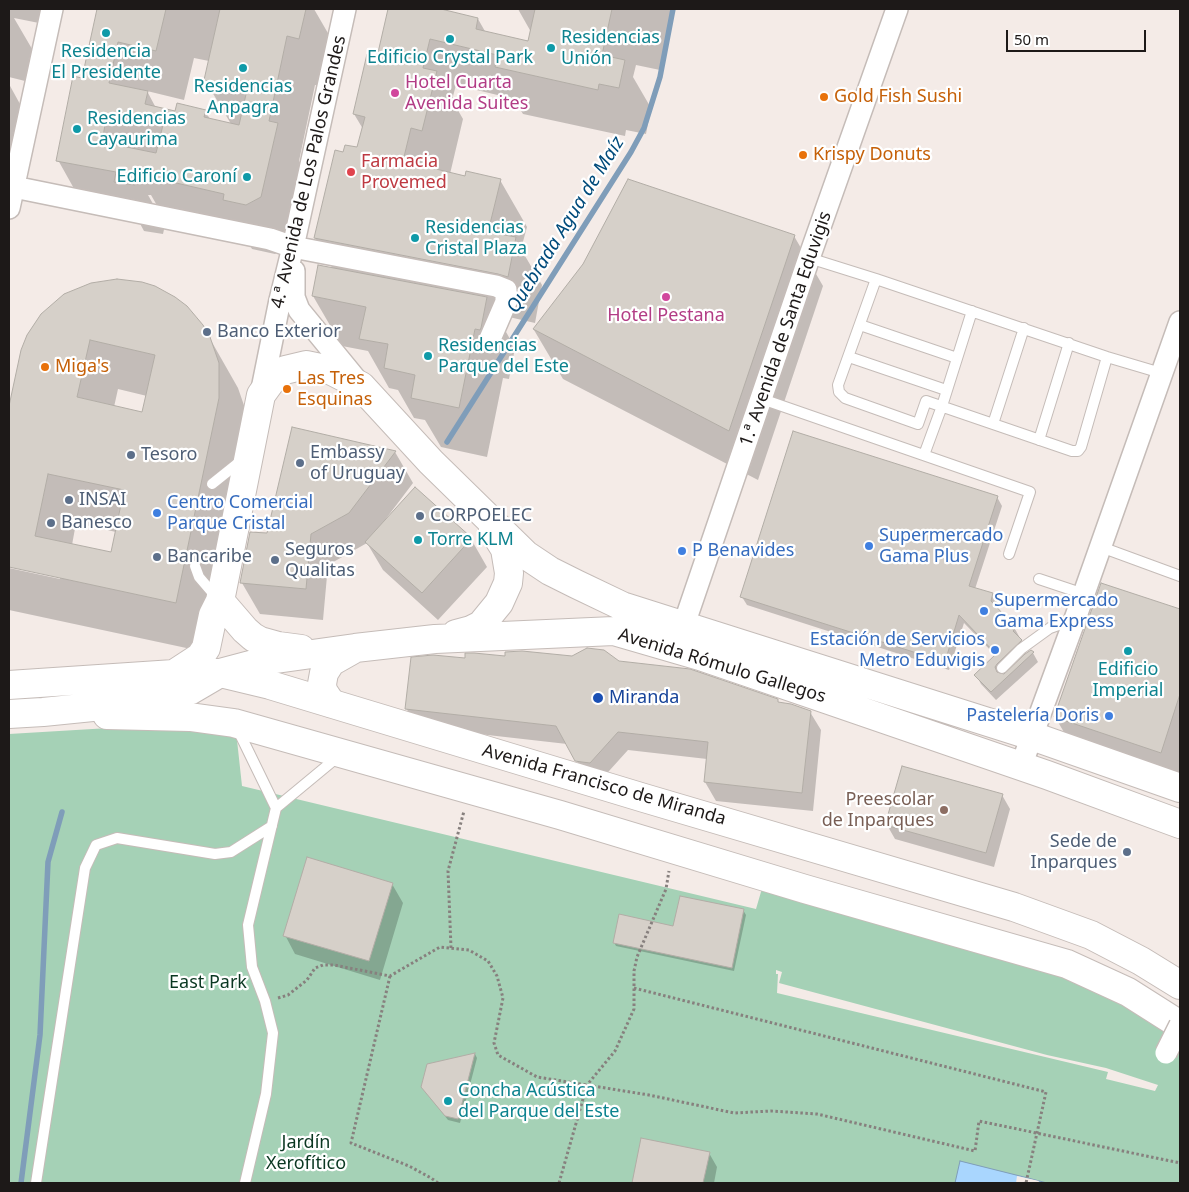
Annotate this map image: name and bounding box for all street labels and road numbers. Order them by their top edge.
street label: 4.ª Avenida de Los Palos Grandes [267,34,351,310]
street label: 1.ª Avenida de Santa Eduvigis [736,209,836,449]
street label: Avenida Rómulo Gallegos [616,624,828,708]
street label: Avenida Francisco de Miranda [480,740,728,830]

